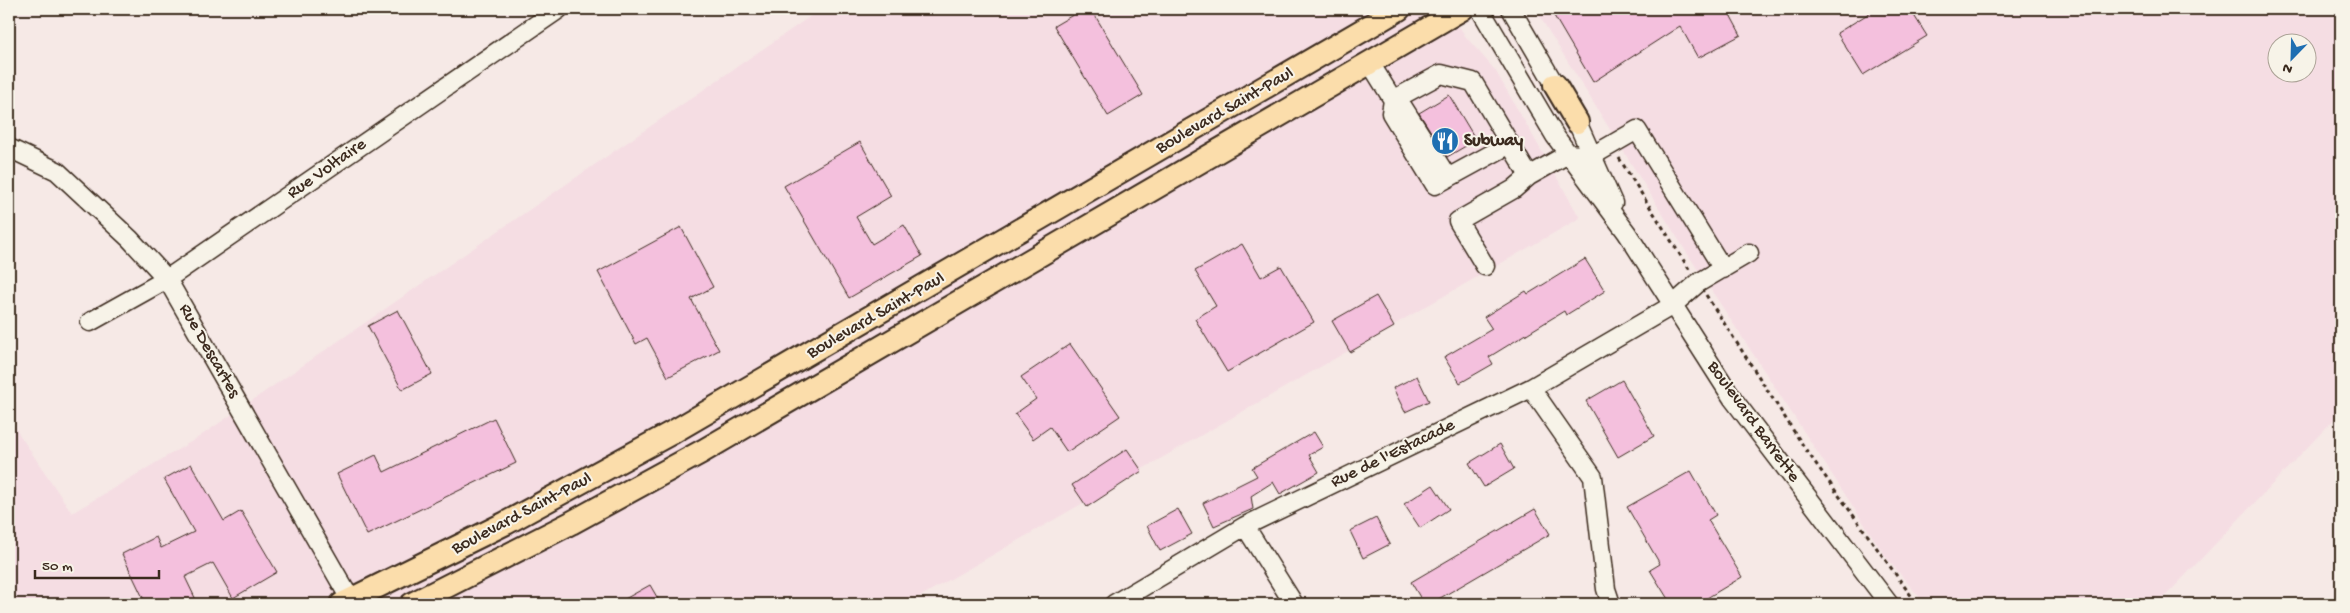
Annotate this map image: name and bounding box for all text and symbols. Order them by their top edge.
north arrow [2268,32,2318,82]
text: N [2280,58,2295,77]
street label: Boulevard Saint-Paul [1152,63,1298,159]
restaurant icon: Subway [1430,126,1460,156]
place label: Subway [1464,131,1523,152]
street label: Rue Voltaire [283,134,371,204]
street label: Boulevard Saint-Paul [803,268,949,364]
street label: Rue Descartes [174,300,245,403]
street label: Boulevard Barrette [1701,357,1804,487]
street label: Rue de l'Estacade [1328,415,1459,493]
street label: Boulevard Saint-Paul [448,468,596,560]
scale bar [35,548,159,580]
text: 50 m [42,558,73,576]

